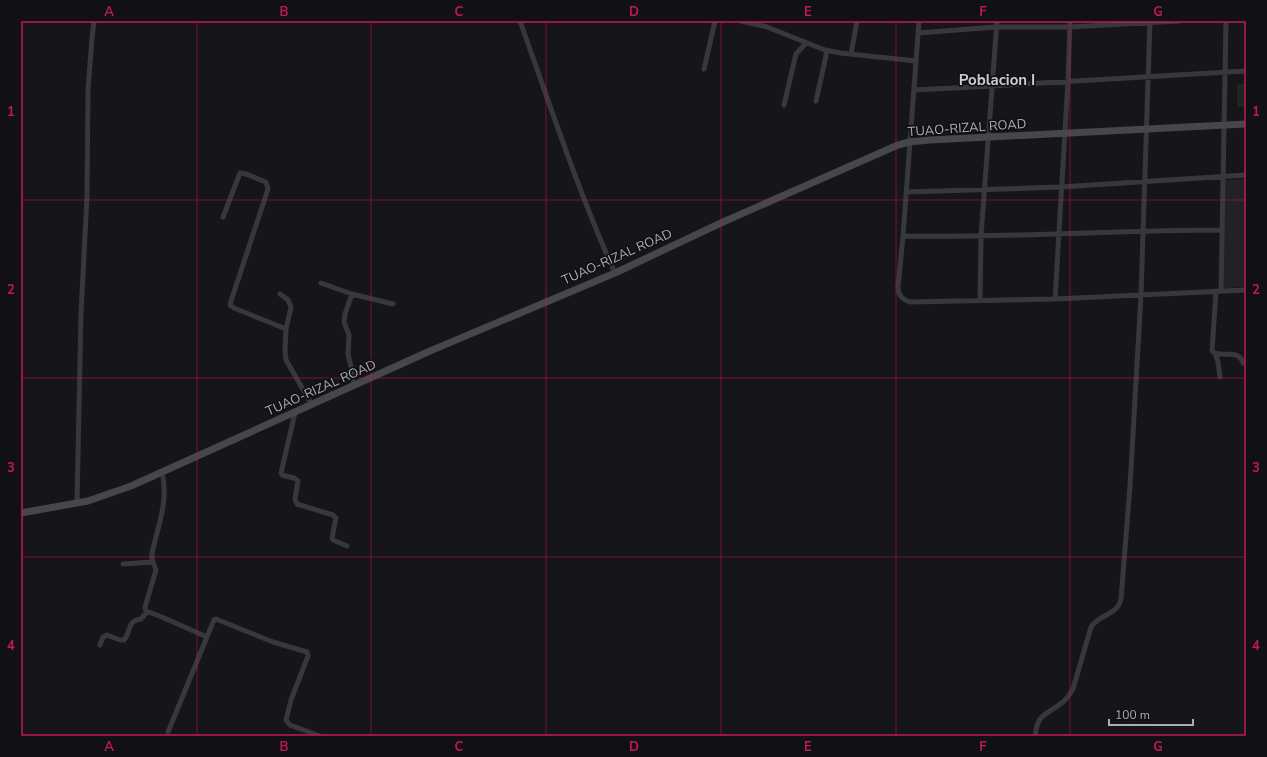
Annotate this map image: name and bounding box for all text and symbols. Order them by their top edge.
text: A [104,3,114,21]
text: B [280,3,289,21]
text: C [455,3,464,21]
text: D [629,3,639,21]
text: E [804,3,812,21]
text: F [979,3,987,21]
text: G [1153,3,1163,21]
district label: Poblacion I [959,70,1035,90]
text: 1 [7,103,15,121]
text: 1 [1252,103,1260,121]
street label: TUAO-RIZAL ROAD [907,115,1027,141]
street label: TUAO-RIZAL ROAD [559,225,675,289]
text: 2 [7,281,15,299]
text: 2 [1252,281,1260,299]
street label: TUAO-RIZAL ROAD [263,356,379,420]
text: 3 [7,459,15,477]
text: 3 [1252,459,1260,477]
text: 4 [7,637,15,655]
text: 4 [1252,637,1260,655]
scale bar [1109,701,1193,727]
text: 100 m [1115,707,1150,723]
text: A [104,738,114,756]
text: B [280,738,289,756]
text: C [455,738,464,756]
text: D [629,738,639,756]
text: E [804,738,812,756]
text: F [979,738,987,756]
text: G [1153,738,1163,756]

